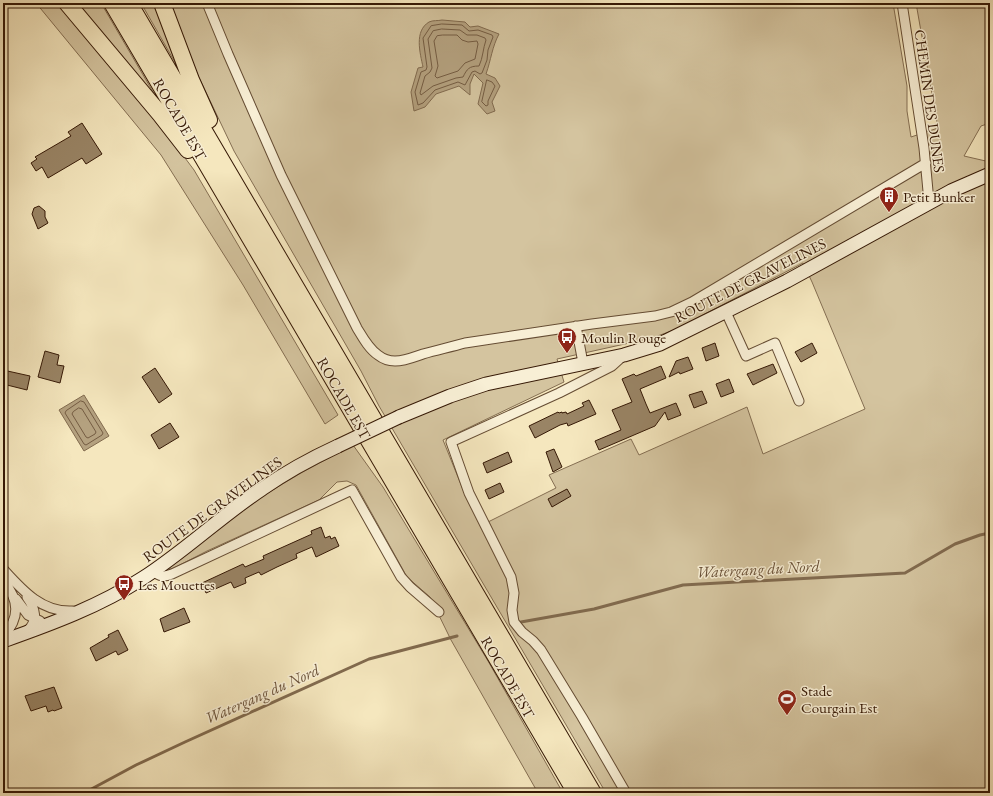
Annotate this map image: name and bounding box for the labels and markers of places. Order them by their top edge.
building icon: Petit Bunker [878,185,900,213]
place label: Petit Bunker [903,187,975,206]
bus stop icon: Moulin Rouge [556,326,578,354]
place label: Moulin Rouge [581,328,666,347]
bus stop icon: Les Mouettes [113,573,135,601]
place label: Les Mouettes [138,575,215,594]
place label: Stade Courgain Est [801,681,877,717]
sports icon: Stade Courgain Est [776,688,798,716]

